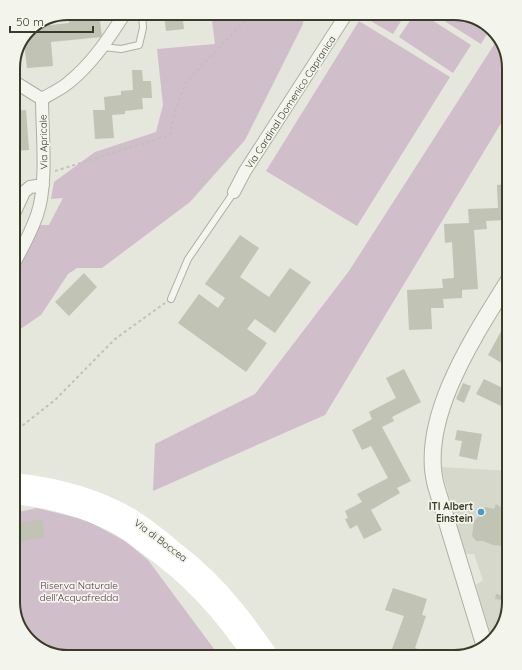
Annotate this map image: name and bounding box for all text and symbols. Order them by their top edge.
scale bar [10,8,93,34]
text: 50 m [16,14,44,29]
street label: Via Cardinal Domenico Capranica [242,33,338,171]
street label: Via Apricale [37,114,50,170]
place label: ITI Albert Einstein [429,500,473,525]
marker: ITI Albert Einstein [476,507,486,517]
street label: Via di Boccea [132,516,190,565]
park label: Riserva Naturale dell'Acquafredda [40,579,118,604]

